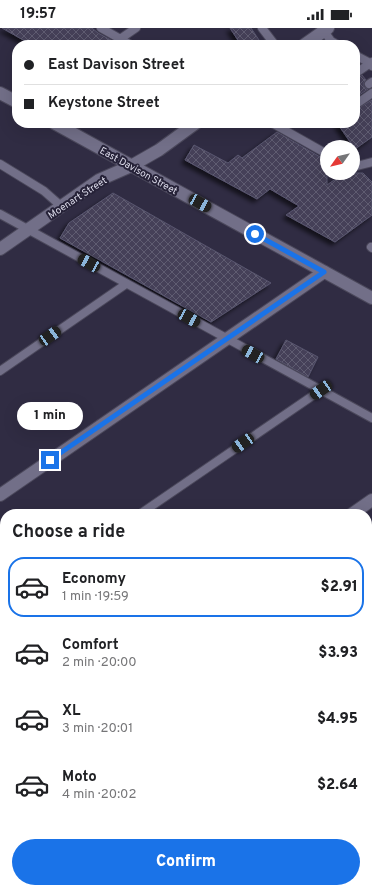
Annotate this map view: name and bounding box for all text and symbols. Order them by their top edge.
text: 19:57 [20,5,56,24]
text: East Davison Street [48,56,185,75]
text: Keystone Street [48,94,160,113]
north arrow [320,140,360,180]
map controls [320,140,360,180]
street label: East Davison Street [97,145,180,198]
street label: Moenart Street [46,174,110,222]
car [187,192,213,214]
route start [246,225,264,243]
car [76,252,102,274]
car [176,307,202,329]
car [37,324,63,348]
car [240,343,266,365]
car [308,378,334,402]
callout: 1 min [17,402,83,430]
text: 1 min [34,408,66,424]
car [230,431,256,455]
route end [41,451,59,469]
text: Choose a ride [12,521,125,544]
icon: car [14,569,50,605]
text: Economy [62,570,126,589]
text: $2.91 [321,578,358,597]
text: 1 min · 19:59 [62,589,129,605]
icon: car [14,635,50,671]
text: Comfort [62,636,119,655]
text: $3.93 [318,644,358,663]
text: 2 min · 20:00 [62,655,137,671]
icon: car [14,701,50,737]
text: XL [62,702,80,721]
text: $4.95 [317,710,358,729]
text: 3 min · 20:01 [62,721,133,737]
icon: car [14,767,50,803]
text: Moto [62,768,97,787]
text: $2.64 [317,776,358,795]
text: 4 min · 20:02 [62,787,136,803]
button: Confirm [12,839,360,885]

